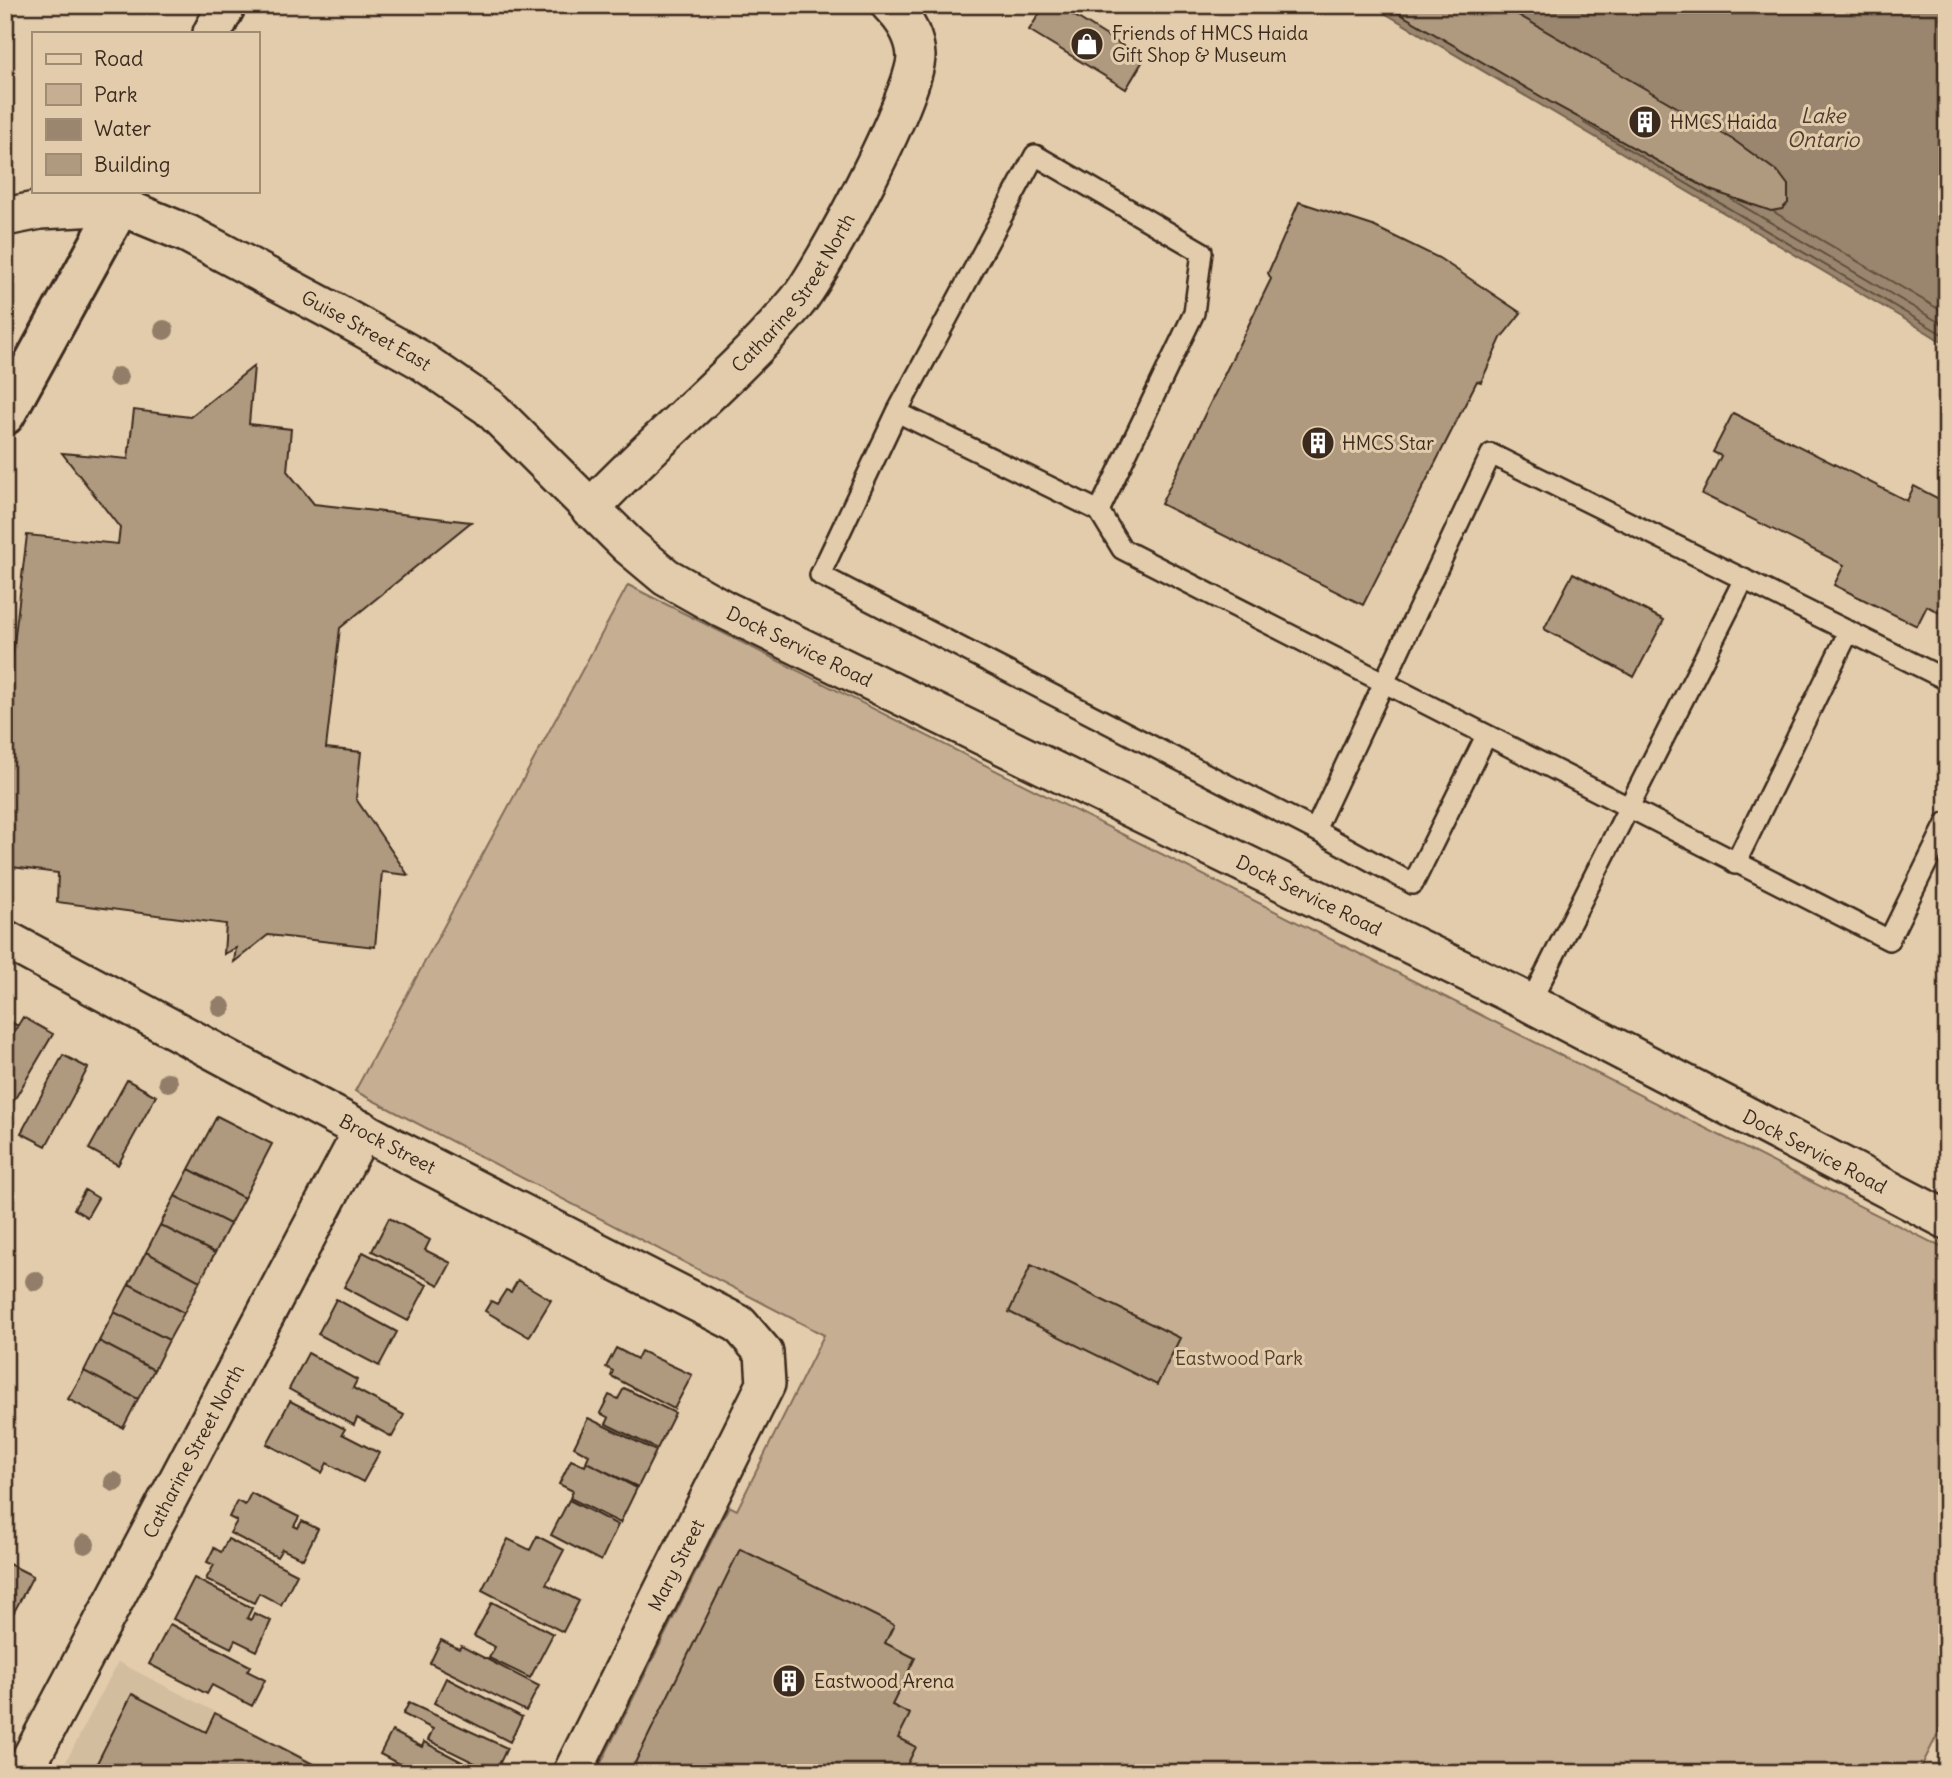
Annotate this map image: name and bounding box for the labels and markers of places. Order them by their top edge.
place label: Friends of HMCS Haida Gift Shop & Museum [1112,21,1308,67]
shop icon: Friends of HMCS Haida Gift Shop & Museum [1068,25,1106,63]
building icon: HMCS Haida [1626,103,1664,141]
place label: HMCS Haida [1670,110,1778,134]
building icon: HMCS Star [1299,424,1337,462]
place label: HMCS Star [1342,431,1434,455]
building icon: Eastwood Arena [770,1662,808,1700]
place label: Eastwood Arena [814,1669,954,1693]

